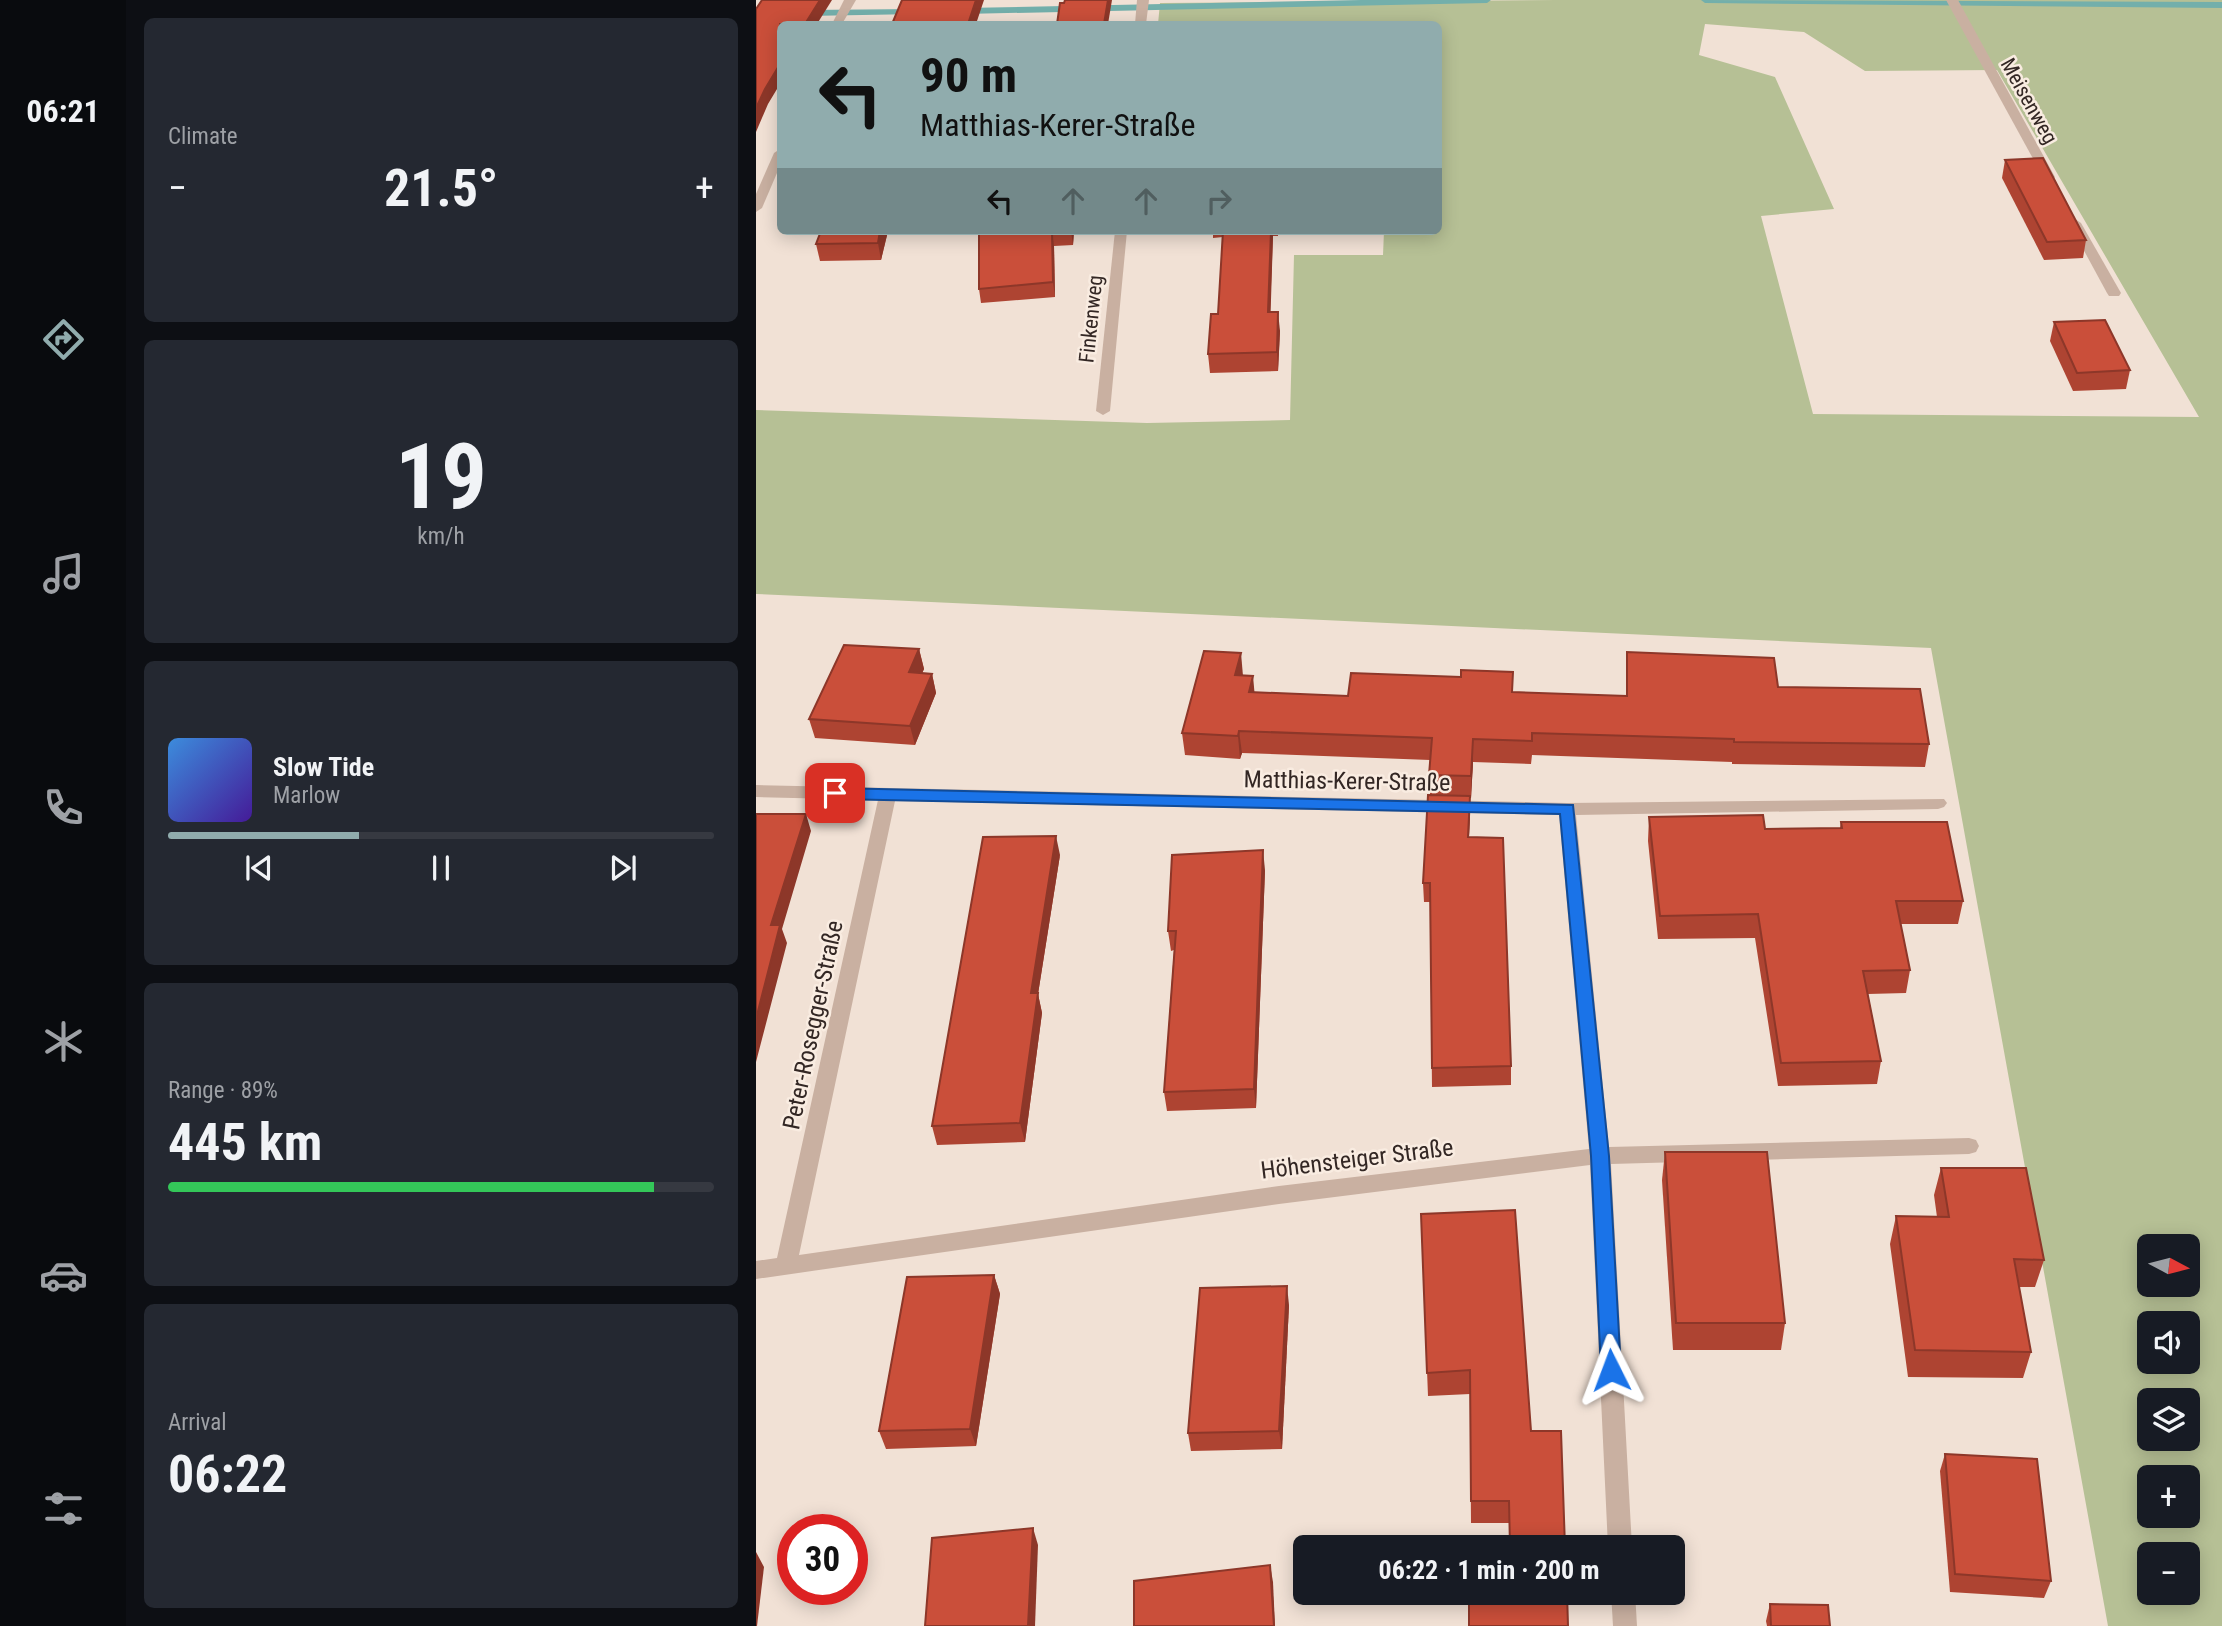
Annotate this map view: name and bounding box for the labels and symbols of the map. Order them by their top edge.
street label: Meisenweg [1996,54,2062,148]
street label: Finkenweg [1074,274,1108,364]
pin [805,763,865,823]
street label: Matthias-Kerer-Straße [1243,765,1451,797]
street label: Peter-Rosegger-Straße [777,918,849,1132]
street label: Höhensteiger Straße [1259,1133,1455,1185]
north arrow [2137,1234,2200,1297]
position arrow [1574,1333,1648,1407]
speed limit sign: 30 [777,1514,868,1605]

